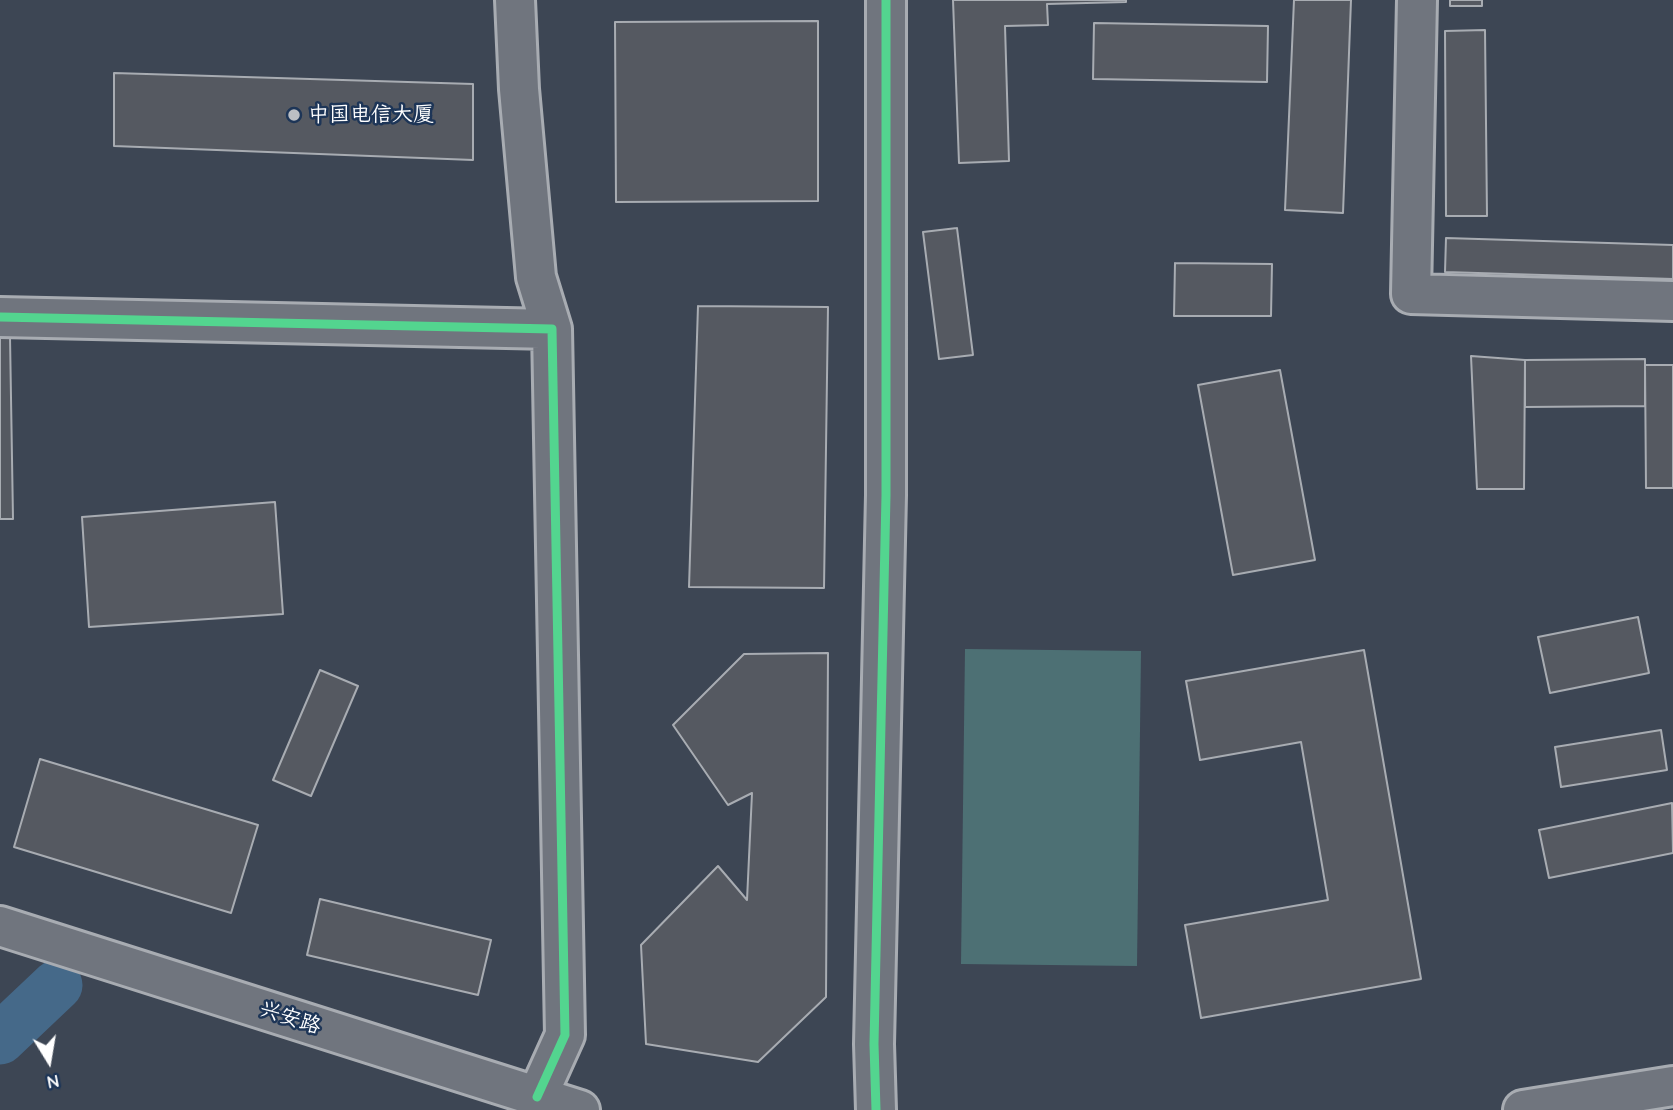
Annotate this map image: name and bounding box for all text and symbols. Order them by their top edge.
place label: 中国电信大厦 [308,102,434,128]
marker: 中国电信大厦 [286,107,302,123]
street label: 兴安路 [256,996,324,1040]
north arrow [14,1026,84,1096]
text: N [45,1070,61,1094]

